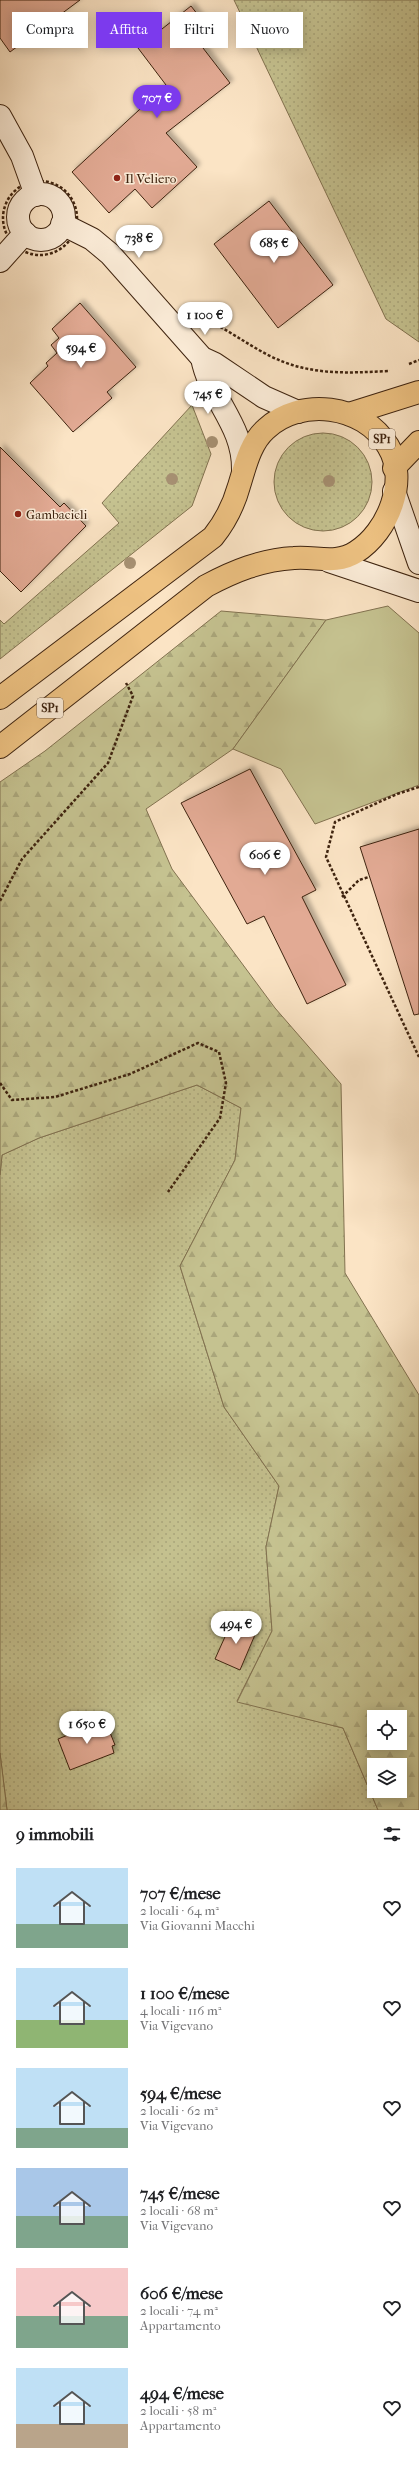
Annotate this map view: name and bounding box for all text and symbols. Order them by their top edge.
chip: Compra [12,12,88,48]
chip: Affitta [96,12,162,48]
chip: Filtri [170,12,228,48]
chip: Nuovo [236,12,303,48]
pin: 707 € [129,85,185,119]
text: 707 € [142,90,172,105]
place label: Il Veliero [125,171,177,186]
marker: Il Veliero [112,173,122,183]
pin: 738 € [111,225,167,259]
text: 738 € [125,230,153,245]
pin: 685 € [246,230,302,264]
text: 685 € [259,235,289,250]
pin: 1 100 € [168,302,242,336]
text: 1 100 € [187,307,223,322]
pin: 594 € [53,335,109,369]
text: 594 € [66,340,96,355]
pin: 745 € [180,381,236,415]
text: 745 € [193,386,223,401]
road number: SP1 [369,429,395,449]
place label: Gambacicli [26,507,88,522]
marker: Gambacicli [13,509,23,519]
road number: SP1 [37,698,63,718]
pin: 606 € [237,842,293,876]
text: 606 € [249,847,281,862]
pin: 494 € [208,1611,264,1645]
text: 494 € [220,1616,252,1631]
map controls [367,1710,407,1798]
button: locate [367,1710,407,1750]
pin: 1 650 € [50,1711,124,1745]
text: 1 650 € [68,1716,106,1731]
button: layers [367,1758,407,1798]
icon: filters [381,1823,403,1845]
text: 9 immobili [16,1824,94,1844]
text: 707 €/mese [140,1883,221,1903]
icon: home [48,1884,96,1932]
icon: heart [381,1897,403,1919]
text: 2 locali · 64 m² [140,1903,219,1918]
text: Via Giovanni Macchi [140,1918,255,1933]
text: 1 100 €/mese [140,1983,229,2003]
icon: home [48,1984,96,2032]
icon: heart [381,1997,403,2019]
text: 4 locali · 116 m² [140,2003,221,2018]
text: Via Vigevano [140,2018,213,2033]
text: 594 €/mese [140,2083,221,2103]
icon: home [48,2084,96,2132]
icon: heart [381,2097,403,2119]
text: 2 locali · 62 m² [140,2103,218,2118]
text: Via Vigevano [140,2118,213,2133]
text: 745 €/mese [140,2183,220,2203]
icon: home [48,2184,96,2232]
icon: heart [381,2197,403,2219]
text: 2 locali · 68 m² [140,2203,218,2218]
text: Via Vigevano [140,2218,213,2233]
text: 606 €/mese [140,2283,223,2303]
icon: home [48,2284,96,2332]
icon: heart [381,2297,403,2319]
text: 2 locali · 74 m² [140,2303,218,2318]
text: Appartamento [140,2318,221,2333]
text: 494 €/mese [140,2383,224,2403]
icon: home [48,2384,96,2432]
icon: heart [381,2397,403,2419]
text: 2 locali · 58 m² [140,2403,216,2418]
text: Appartamento [140,2418,221,2433]

